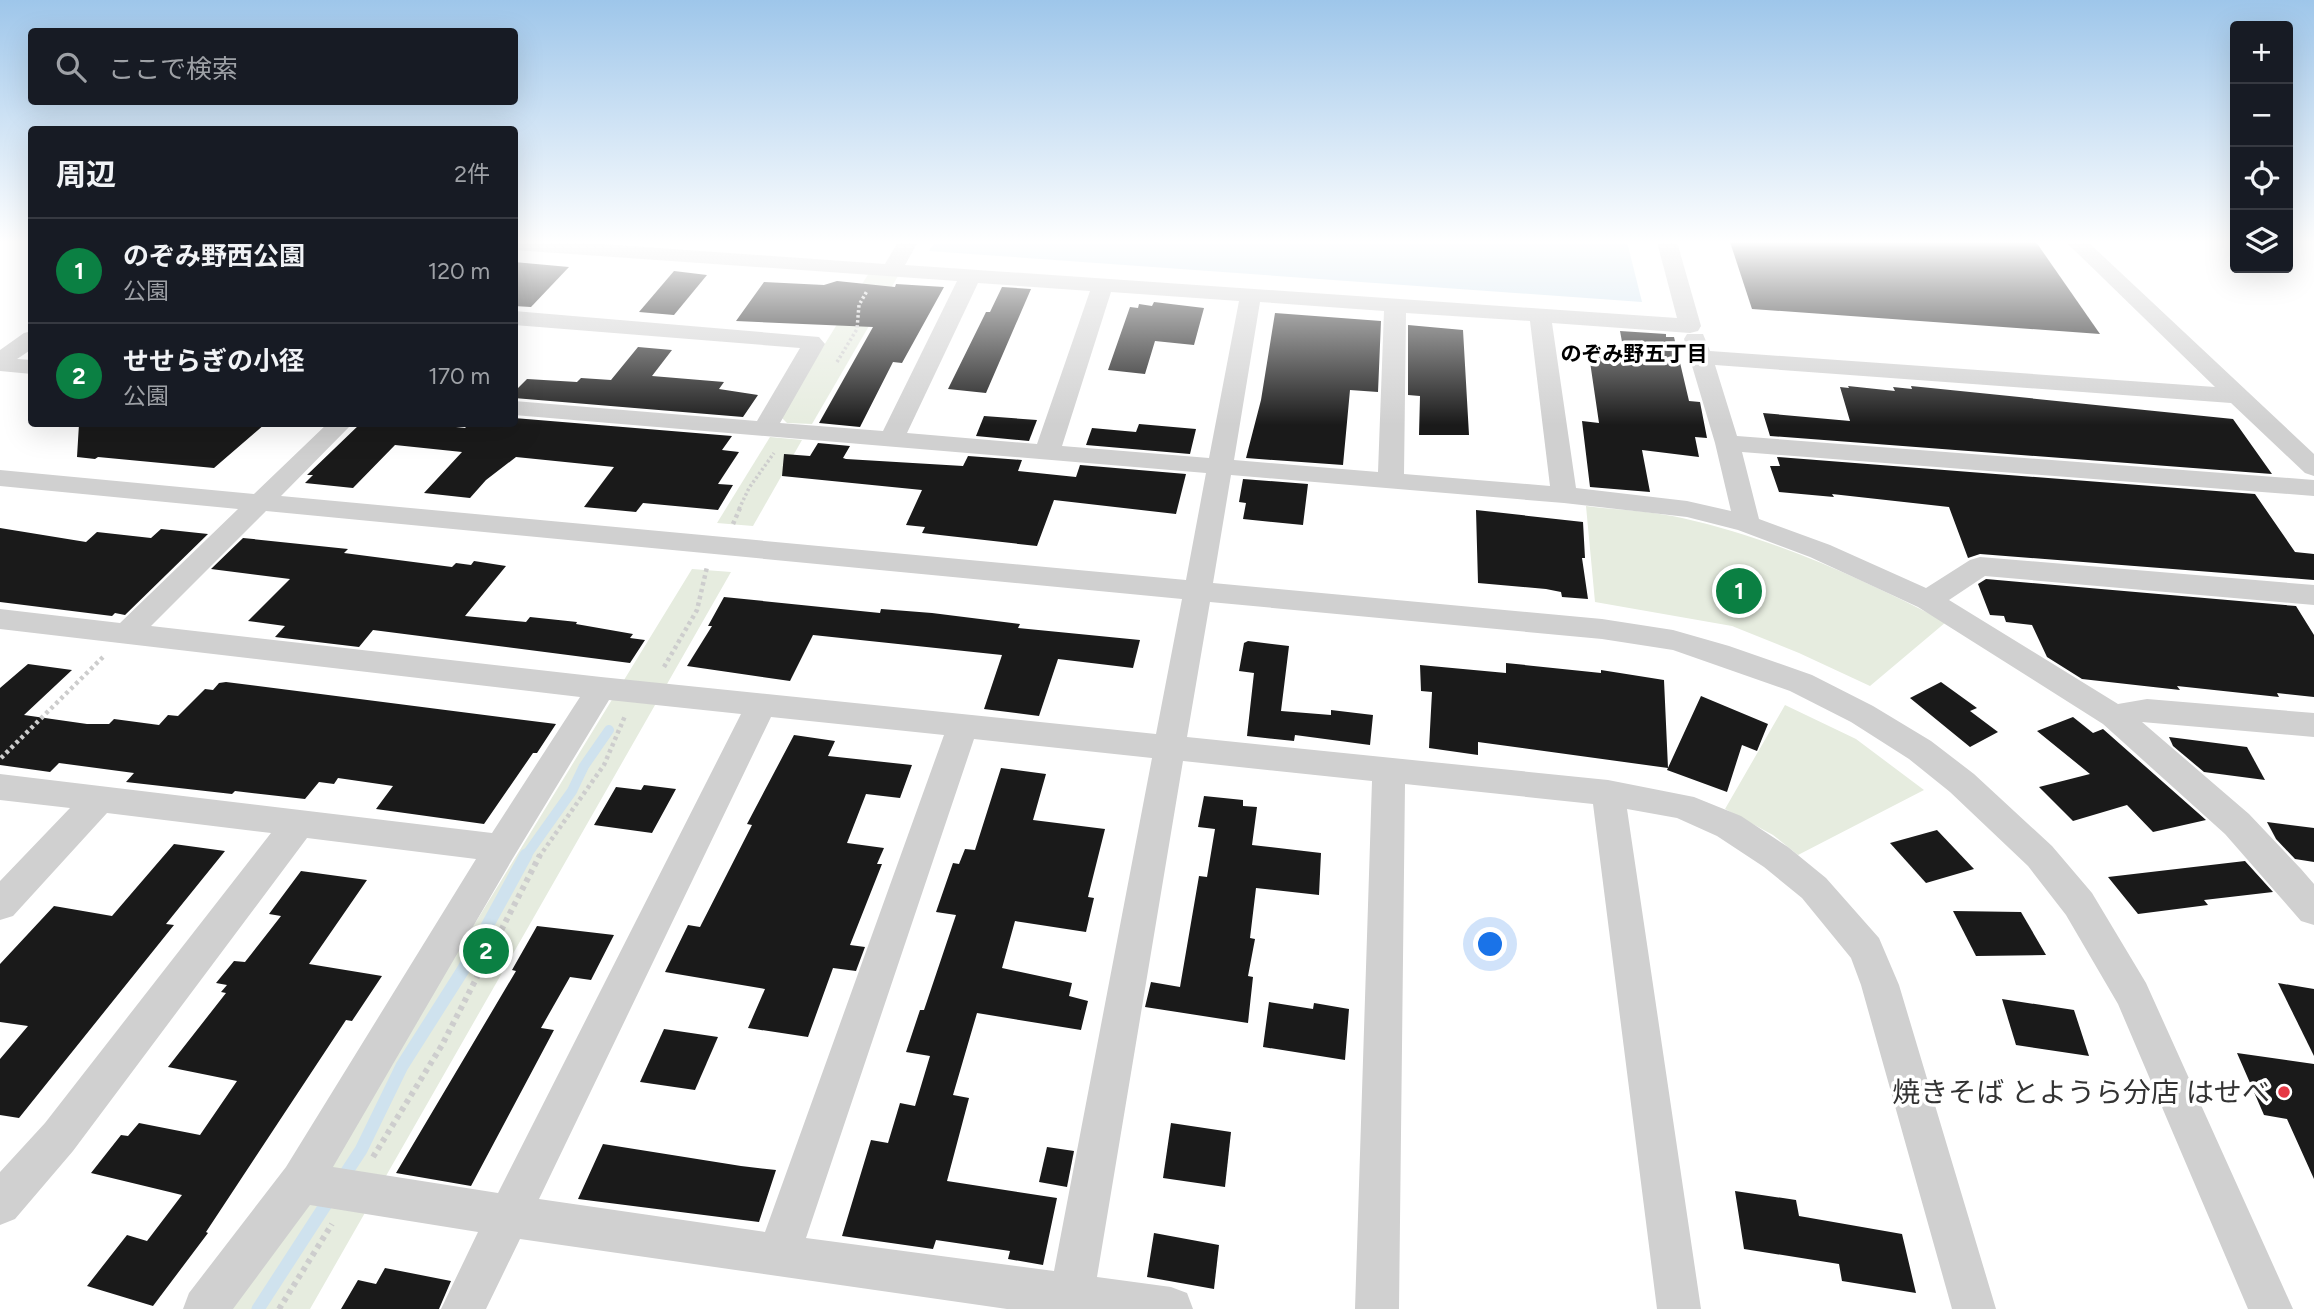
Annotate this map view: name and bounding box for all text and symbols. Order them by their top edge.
map controls [2230,21,2293,273]
button: + [2230,21,2293,84]
search box [28,28,518,105]
icon: search [52,48,90,86]
text: ここで検索 [108,53,238,85]
button: − [2230,84,2293,147]
button: locate [2230,147,2293,210]
text: 周辺 [56,156,116,193]
text: 2件 [454,160,490,188]
button: layers [2230,210,2293,273]
text: のぞみ野西公園 [123,240,305,272]
text: 1 [74,257,84,285]
text: 120 m [428,257,490,285]
text: 公園 [123,277,169,305]
district label: のぞみ野五丁目 [1561,341,1708,366]
text: せせらぎの小径 [123,345,305,377]
text: 2 [72,362,86,390]
text: 170 m [428,362,490,390]
text: 公園 [123,382,169,410]
pin: 1 [1716,565,1762,617]
pin: 2 [463,925,509,977]
your location [1473,927,1507,961]
place label: 焼きそば とようら分店 はせべ [1892,1075,2270,1109]
marker: 焼きそば とようら分店 はせべ [2276,1084,2292,1100]

